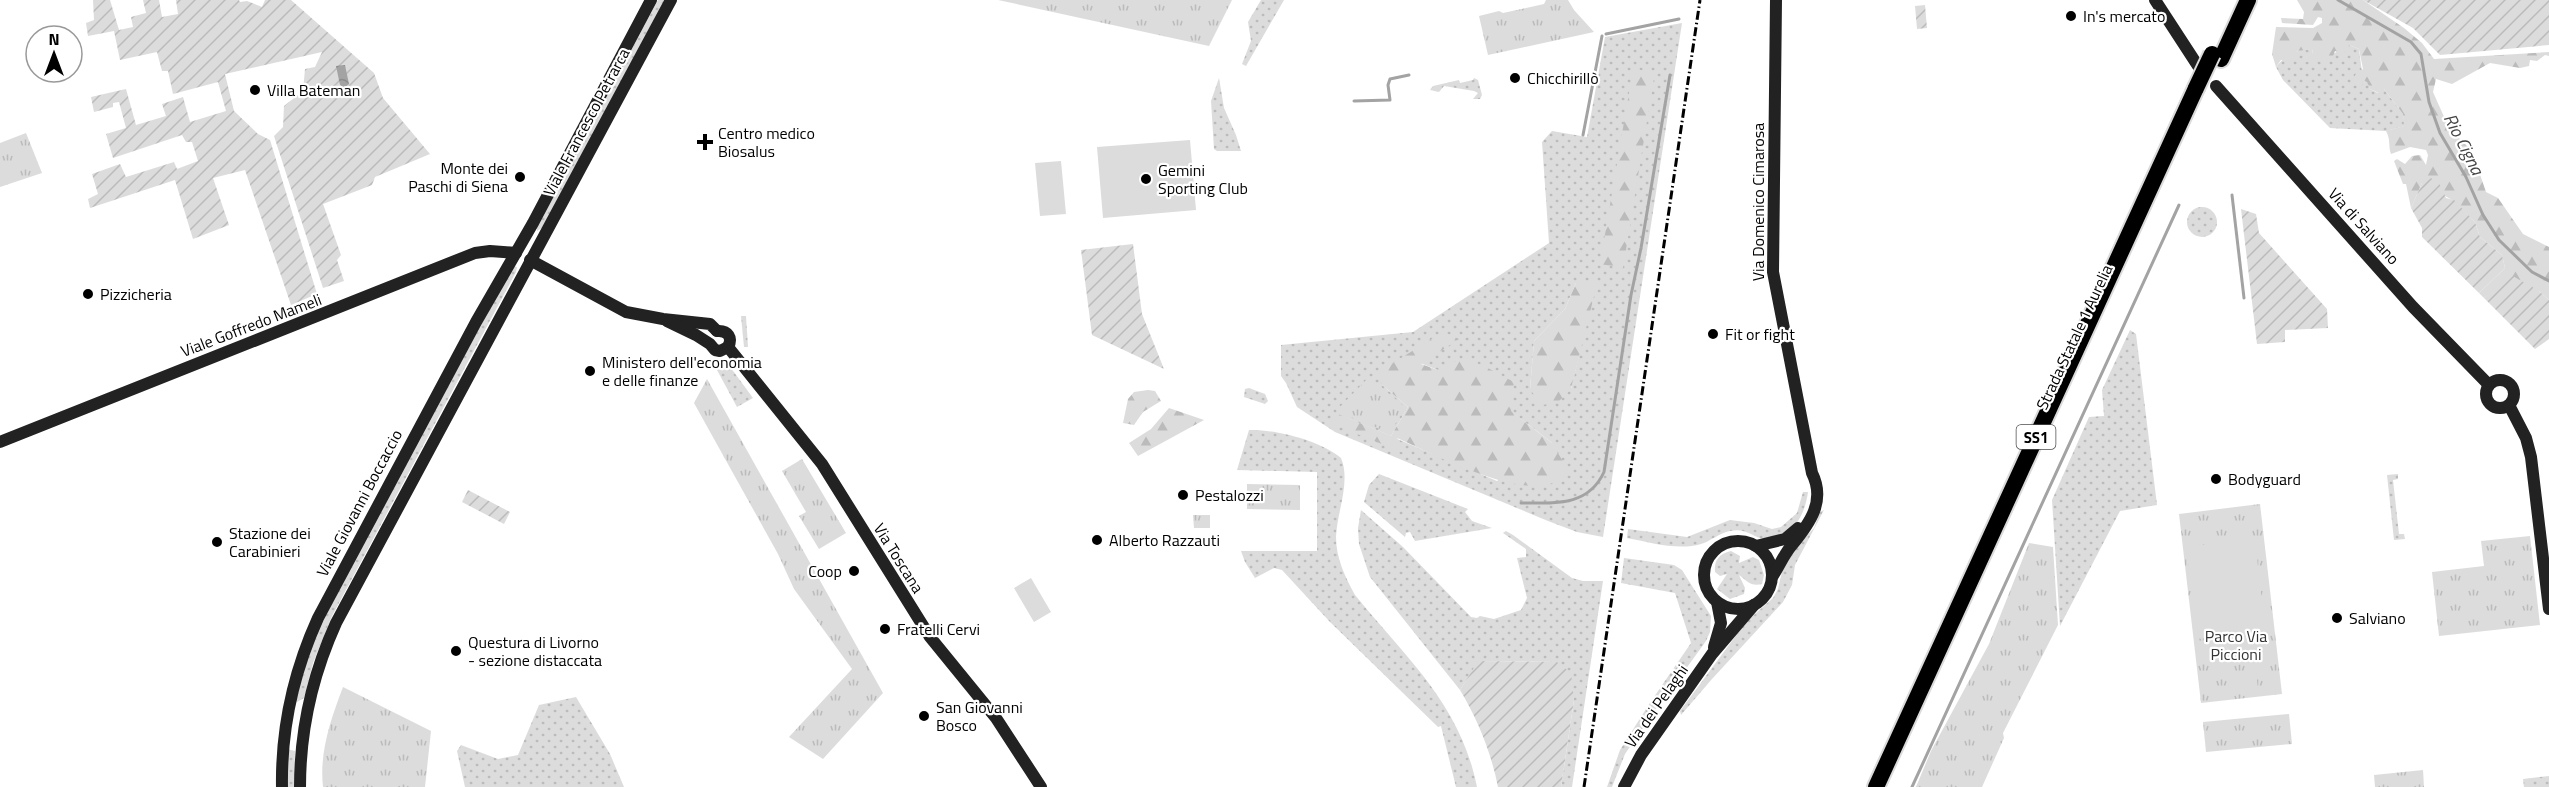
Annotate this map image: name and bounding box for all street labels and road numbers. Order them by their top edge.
street label: Viale Francesco Petrarca [537,44,635,200]
street label: Via Domenico Cimarosa [1746,123,1770,281]
street label: Via di Salviano [2323,182,2405,270]
street label: Strada Statale 1 Aurelia [2030,260,2118,414]
street label: Viale Goffredo Mameli [177,287,325,363]
street label: Viale Giovanni Boccaccio [310,425,408,581]
road number: SS1 [2016,425,2056,449]
street label: Via Toscana [868,518,930,598]
street label: Via dei Pelaghi [1618,659,1694,753]

